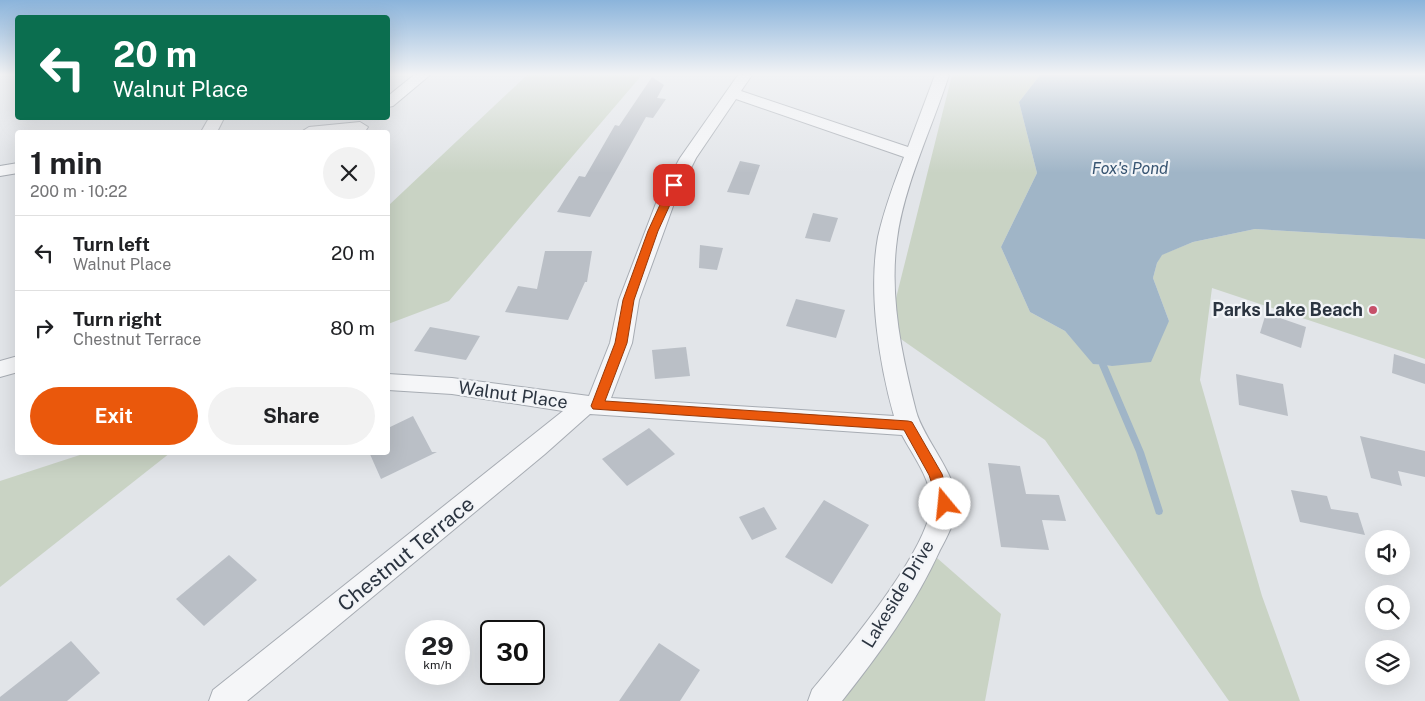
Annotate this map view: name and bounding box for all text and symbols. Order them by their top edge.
text: 20 m [113,34,197,75]
icon: left [30,35,95,100]
text: Walnut Place [113,76,248,102]
text: 1 min [30,145,102,181]
button: close [323,147,375,199]
water label: Fox's Pond [1092,159,1169,178]
pin [653,164,695,206]
icon: arrive [660,171,688,199]
text: 200 m · 10:22 [30,182,127,201]
text: Turn left [73,233,150,255]
icon: left [30,239,58,267]
text: 20 m [331,242,375,264]
text: Walnut Place [73,255,171,274]
place label: Parks Lake Beach [1212,299,1363,320]
marker: Parks Lake Beach [1367,304,1379,316]
text: Turn right [73,308,162,330]
icon: right [30,314,58,342]
text: 80 m [330,317,375,339]
text: Chestnut Terrace [73,330,201,349]
street label: Walnut Place [457,376,569,413]
button: Exit [30,387,198,445]
button: Share [208,387,375,445]
position arrow [918,477,970,529]
street label: Chestnut Terrace [332,491,479,616]
map controls [1365,530,1410,685]
button: sound [1365,530,1410,575]
street label: Lakeside Drive [857,536,938,651]
button: search [1365,585,1410,630]
speed limit sign: 30 [480,620,545,685]
text: 29 [421,631,454,661]
button: layers [1365,640,1410,685]
text: km/h [423,658,452,672]

